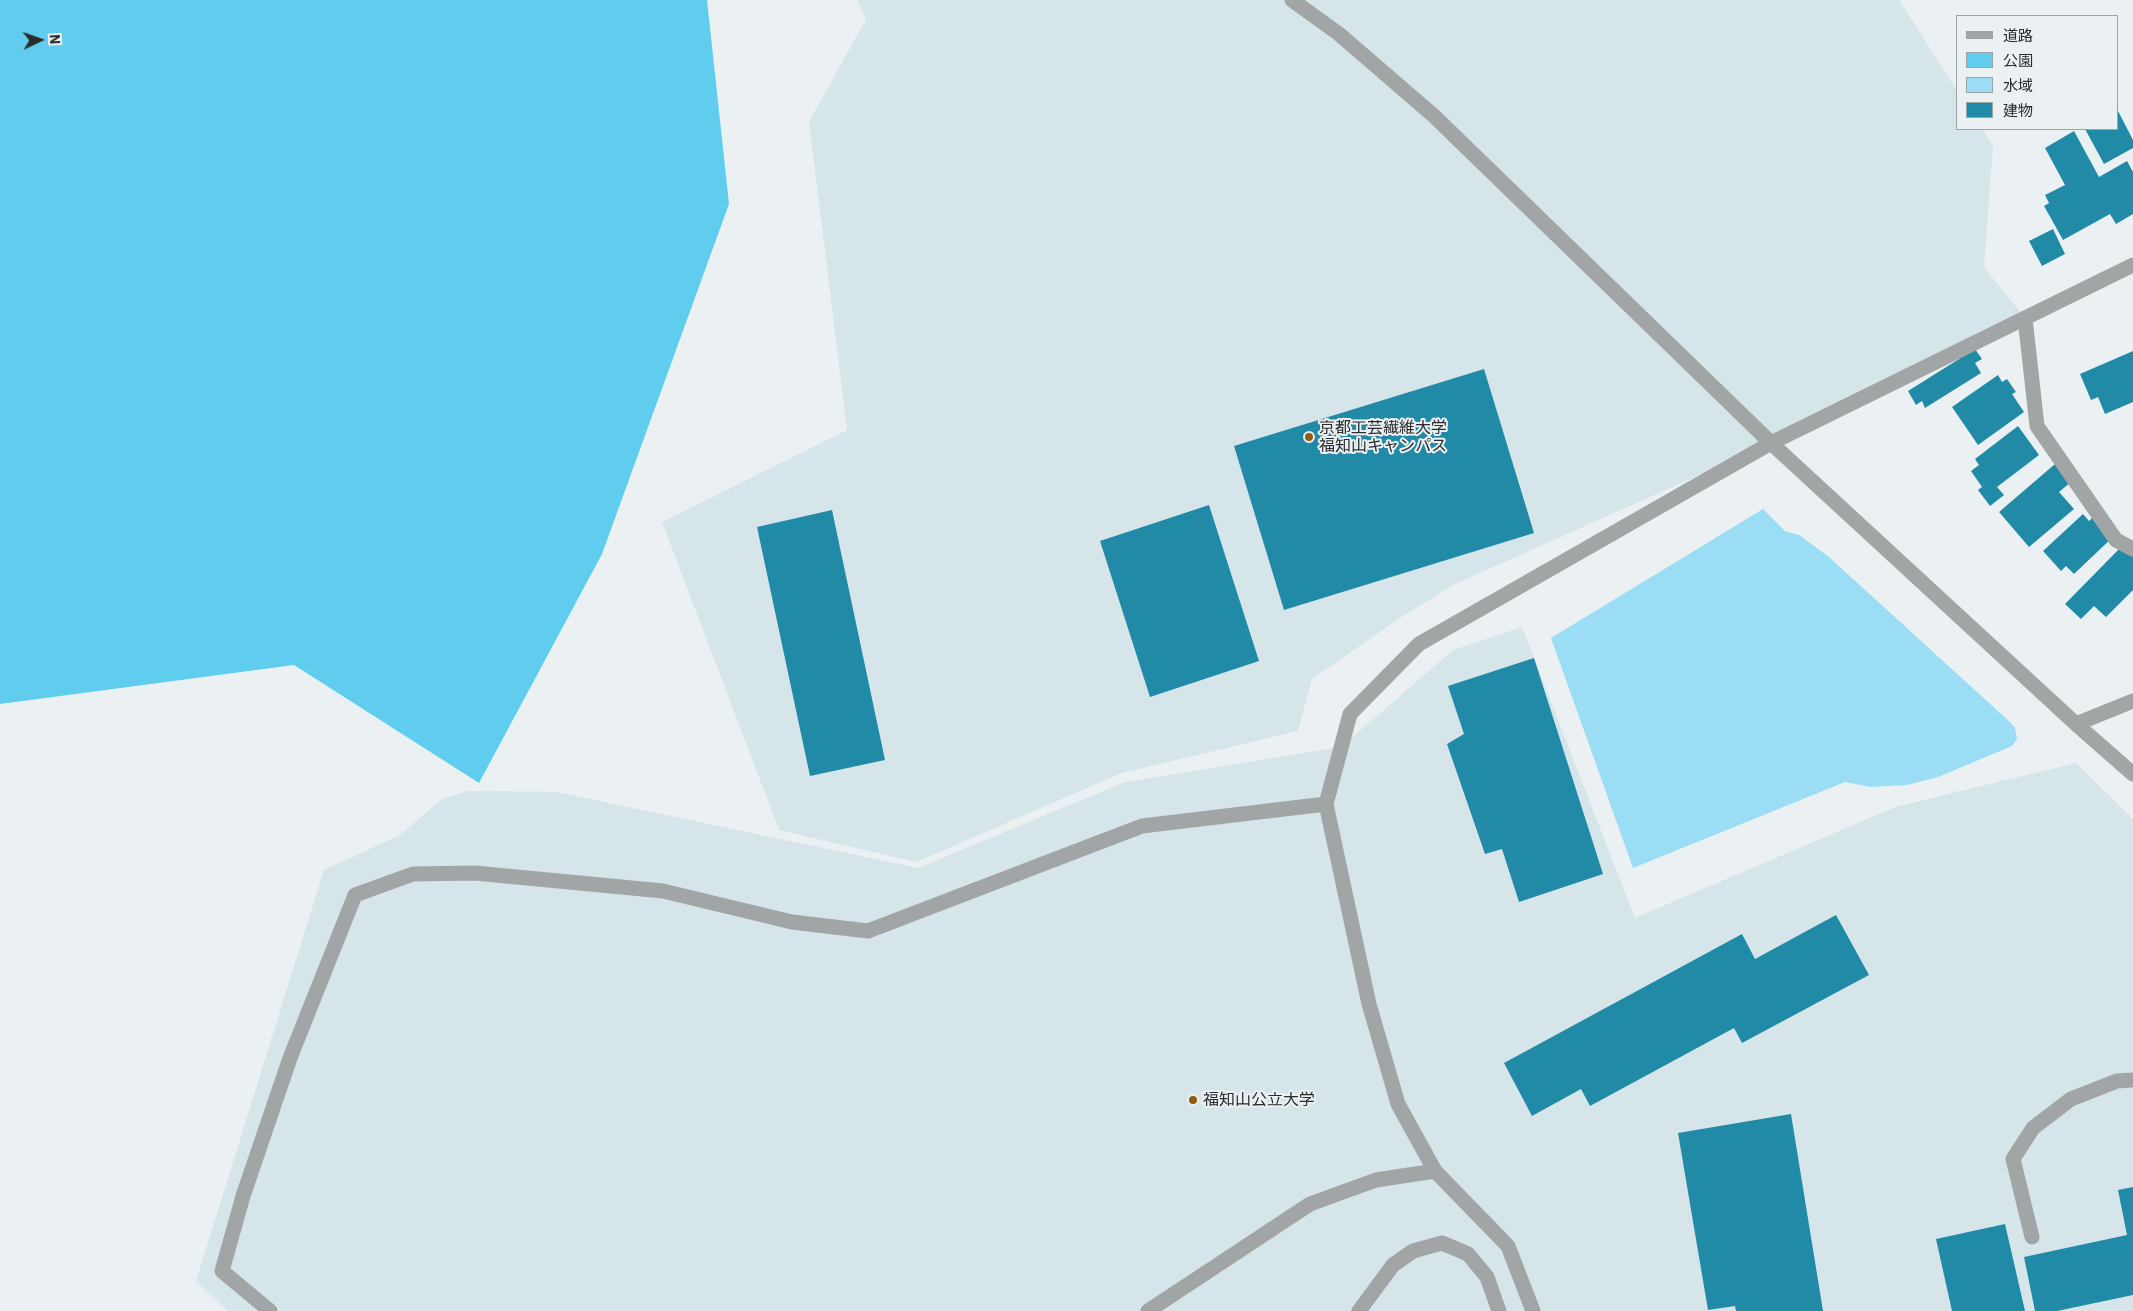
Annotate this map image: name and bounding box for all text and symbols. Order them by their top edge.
north arrow [15,15,65,65]
legend [1956,15,2118,130]
text: 道路 [2003,26,2033,45]
text: N [46,34,64,45]
text: 公園 [2003,51,2033,70]
text: 水域 [2003,76,2033,95]
text: 建物 [2003,101,2033,120]
place label: 京都工芸繊維大学 福知山キャンパス [1319,418,1447,456]
marker: 京都工芸繊維大学 福知山キャンパス [1303,431,1315,443]
place label: 福知山公立大学 [1203,1090,1315,1110]
marker: 福知山公立大学 [1187,1094,1199,1106]

